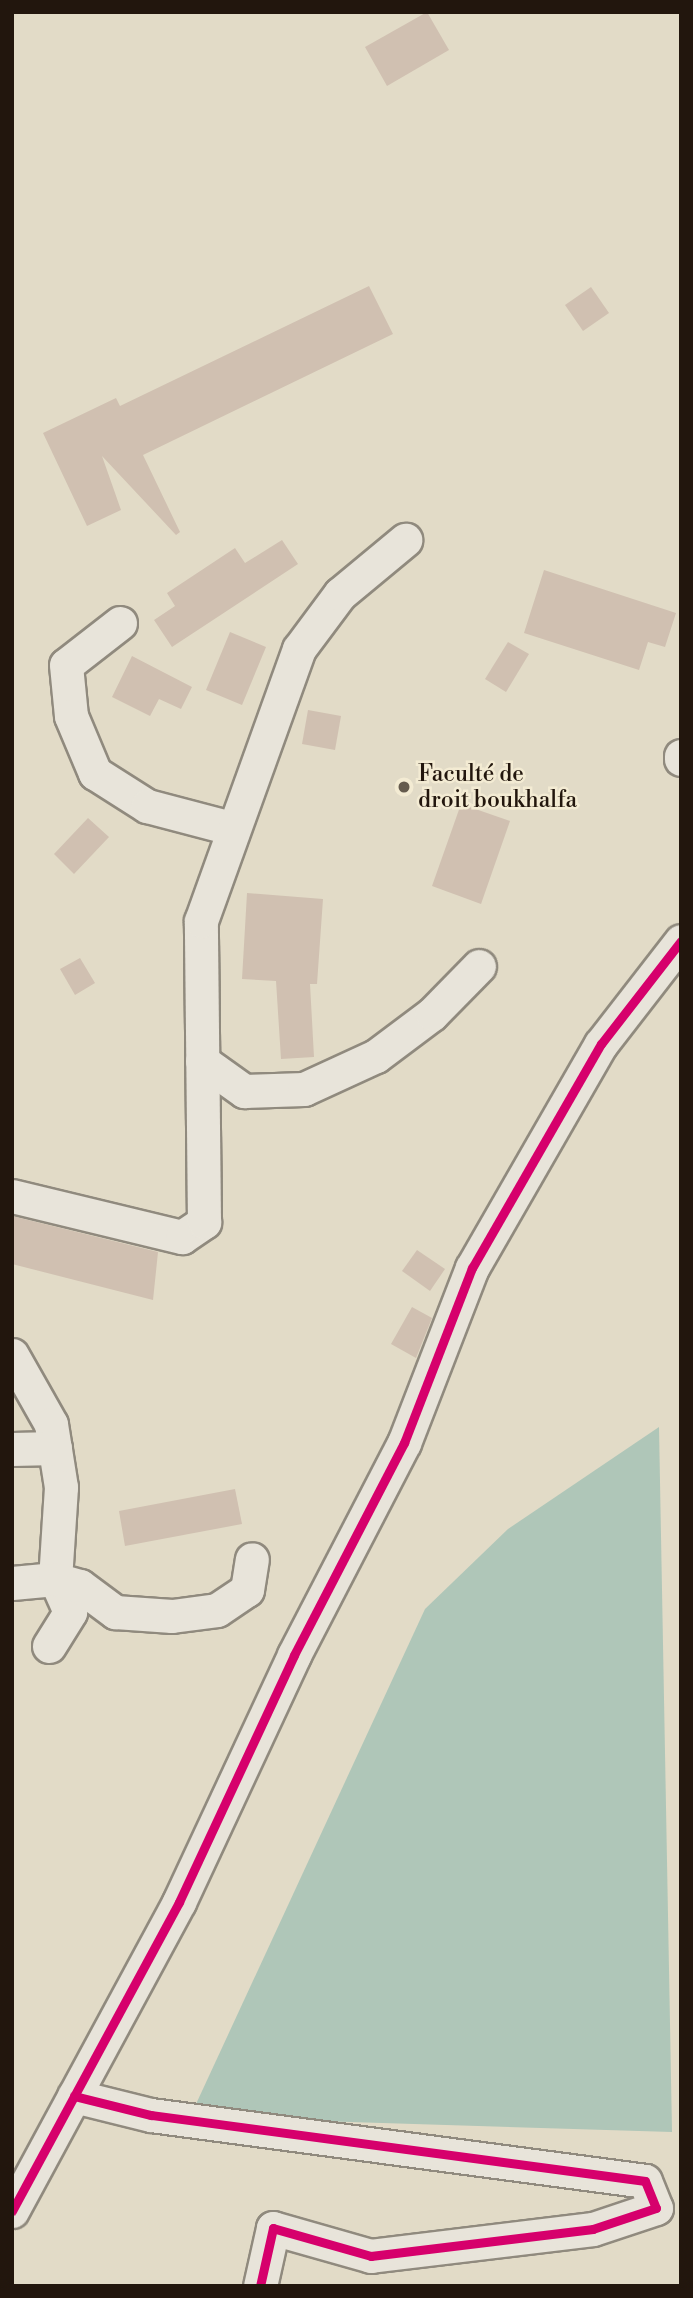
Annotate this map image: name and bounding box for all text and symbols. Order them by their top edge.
place label: Faculté de droit boukhalfa [418,760,577,814]
marker: Faculté de droit boukhalfa [396,779,412,795]

